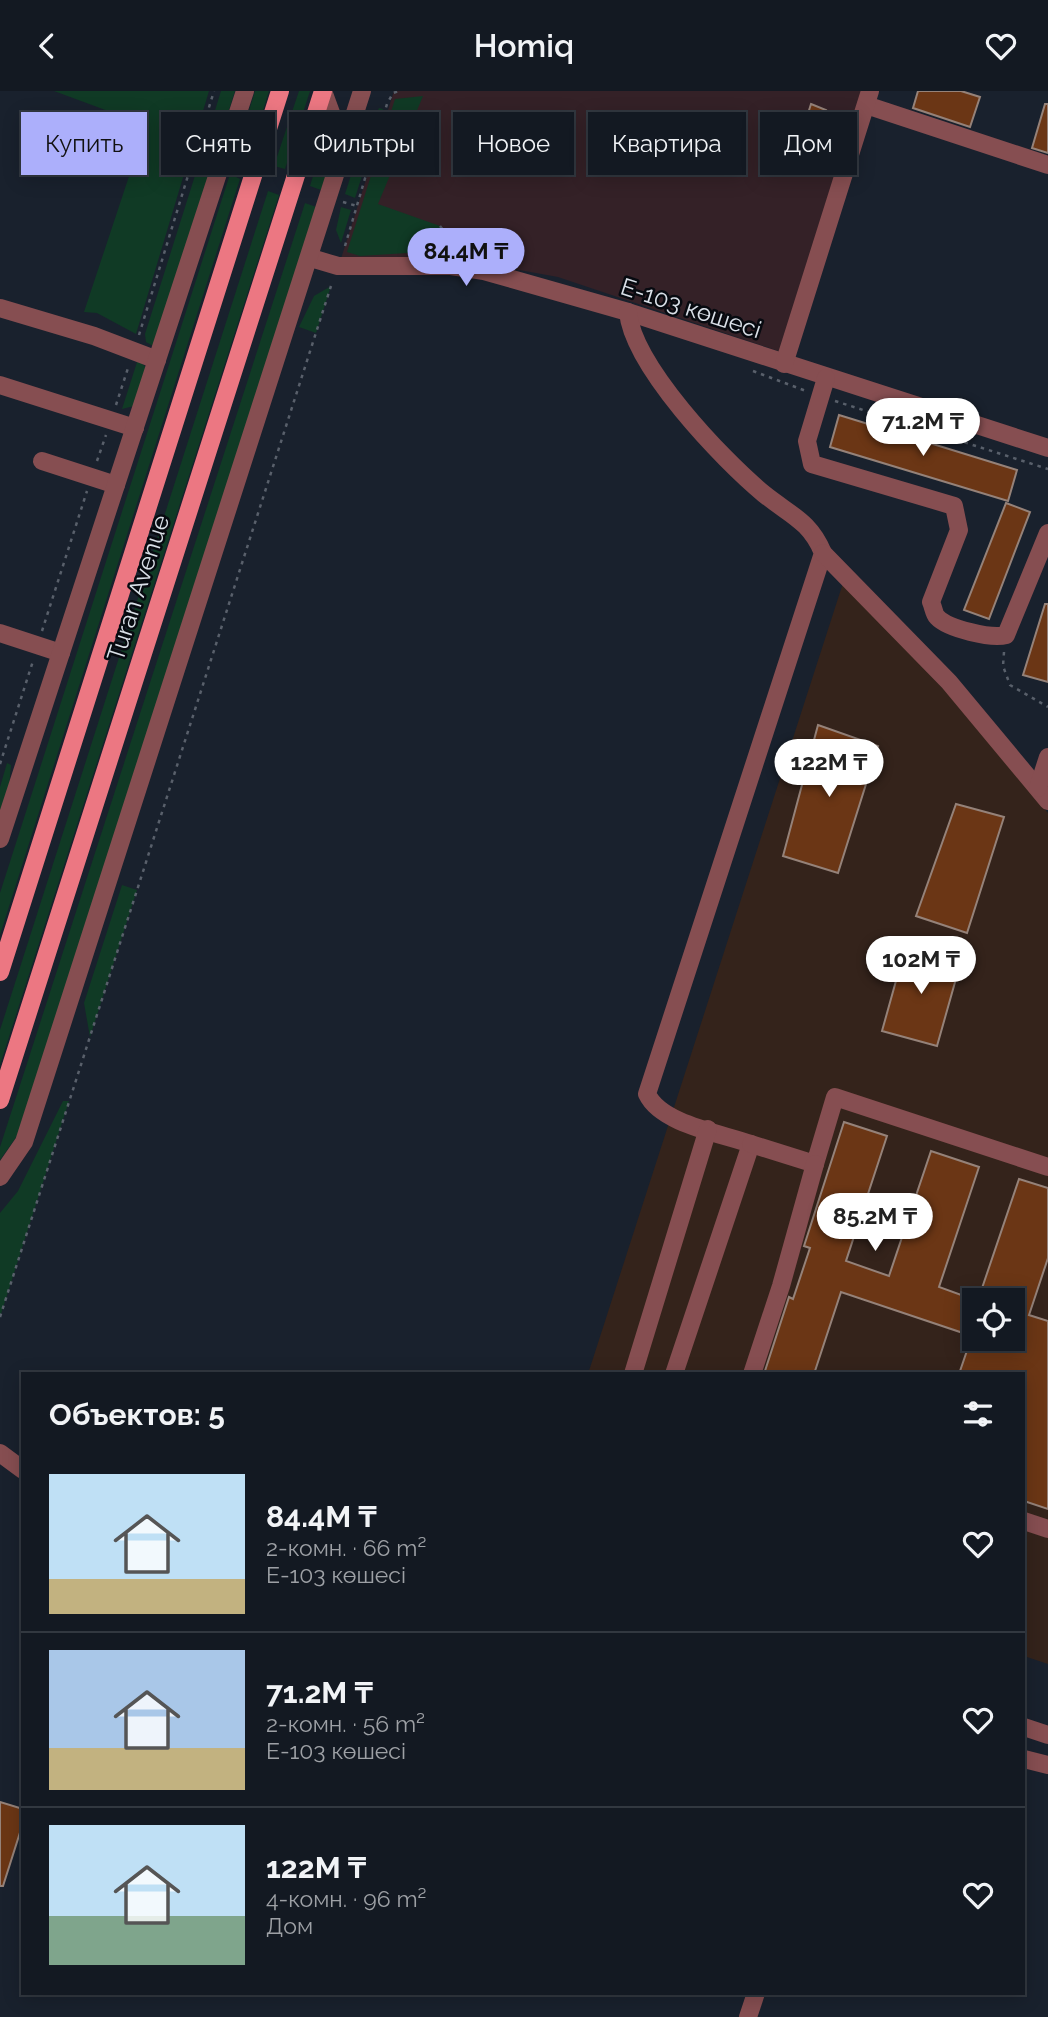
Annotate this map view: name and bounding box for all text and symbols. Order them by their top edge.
icon: back [28,27,66,65]
text: Homiq [474,27,574,64]
icon: heart [982,27,1020,65]
chip: Купить [21,112,147,175]
chip: Снять [161,112,275,175]
chip: Фильтры [289,112,439,175]
chip: Новое [453,112,574,175]
chip: Квартира [588,112,746,175]
chip: Дом [760,112,857,175]
pin: 84.4M ₸ [401,229,531,288]
text: 84.4M ₸ [424,237,509,264]
street label: Е-103 көшесі [617,272,765,344]
pin: 71.2M ₸ [858,399,988,458]
text: 71.2M ₸ [882,407,964,434]
street label: Turan Avenue [101,511,175,665]
pin: 122M ₸ [772,739,886,799]
text: 122M ₸ [791,748,867,775]
pin: 102M ₸ [864,937,978,996]
text: 102M ₸ [882,945,960,972]
pin: 85.2M ₸ [810,1193,940,1253]
text: 85.2M ₸ [833,1202,917,1229]
map controls [962,1288,1025,1351]
button: locate [962,1288,1025,1351]
icon: filters [959,1395,997,1433]
text: Объектов: 5 [49,1397,225,1432]
text: 84.4M ₸ [266,1499,377,1534]
icon: home [105,1502,189,1586]
icon: heart [959,1525,997,1563]
text: 2-комн. · 66 m² [266,1534,426,1561]
text: Е-103 көшесі [266,1561,406,1588]
text: 71.2M ₸ [266,1675,373,1710]
icon: home [105,1678,189,1762]
icon: heart [959,1701,997,1739]
text: 2-комн. · 56 m² [266,1710,425,1737]
text: Е-103 көшесі [266,1737,406,1764]
text: 122M ₸ [266,1850,366,1885]
icon: home [105,1853,189,1937]
icon: heart [959,1876,997,1914]
text: 4-комн. · 96 m² [266,1885,426,1912]
text: Дом [266,1912,313,1939]

